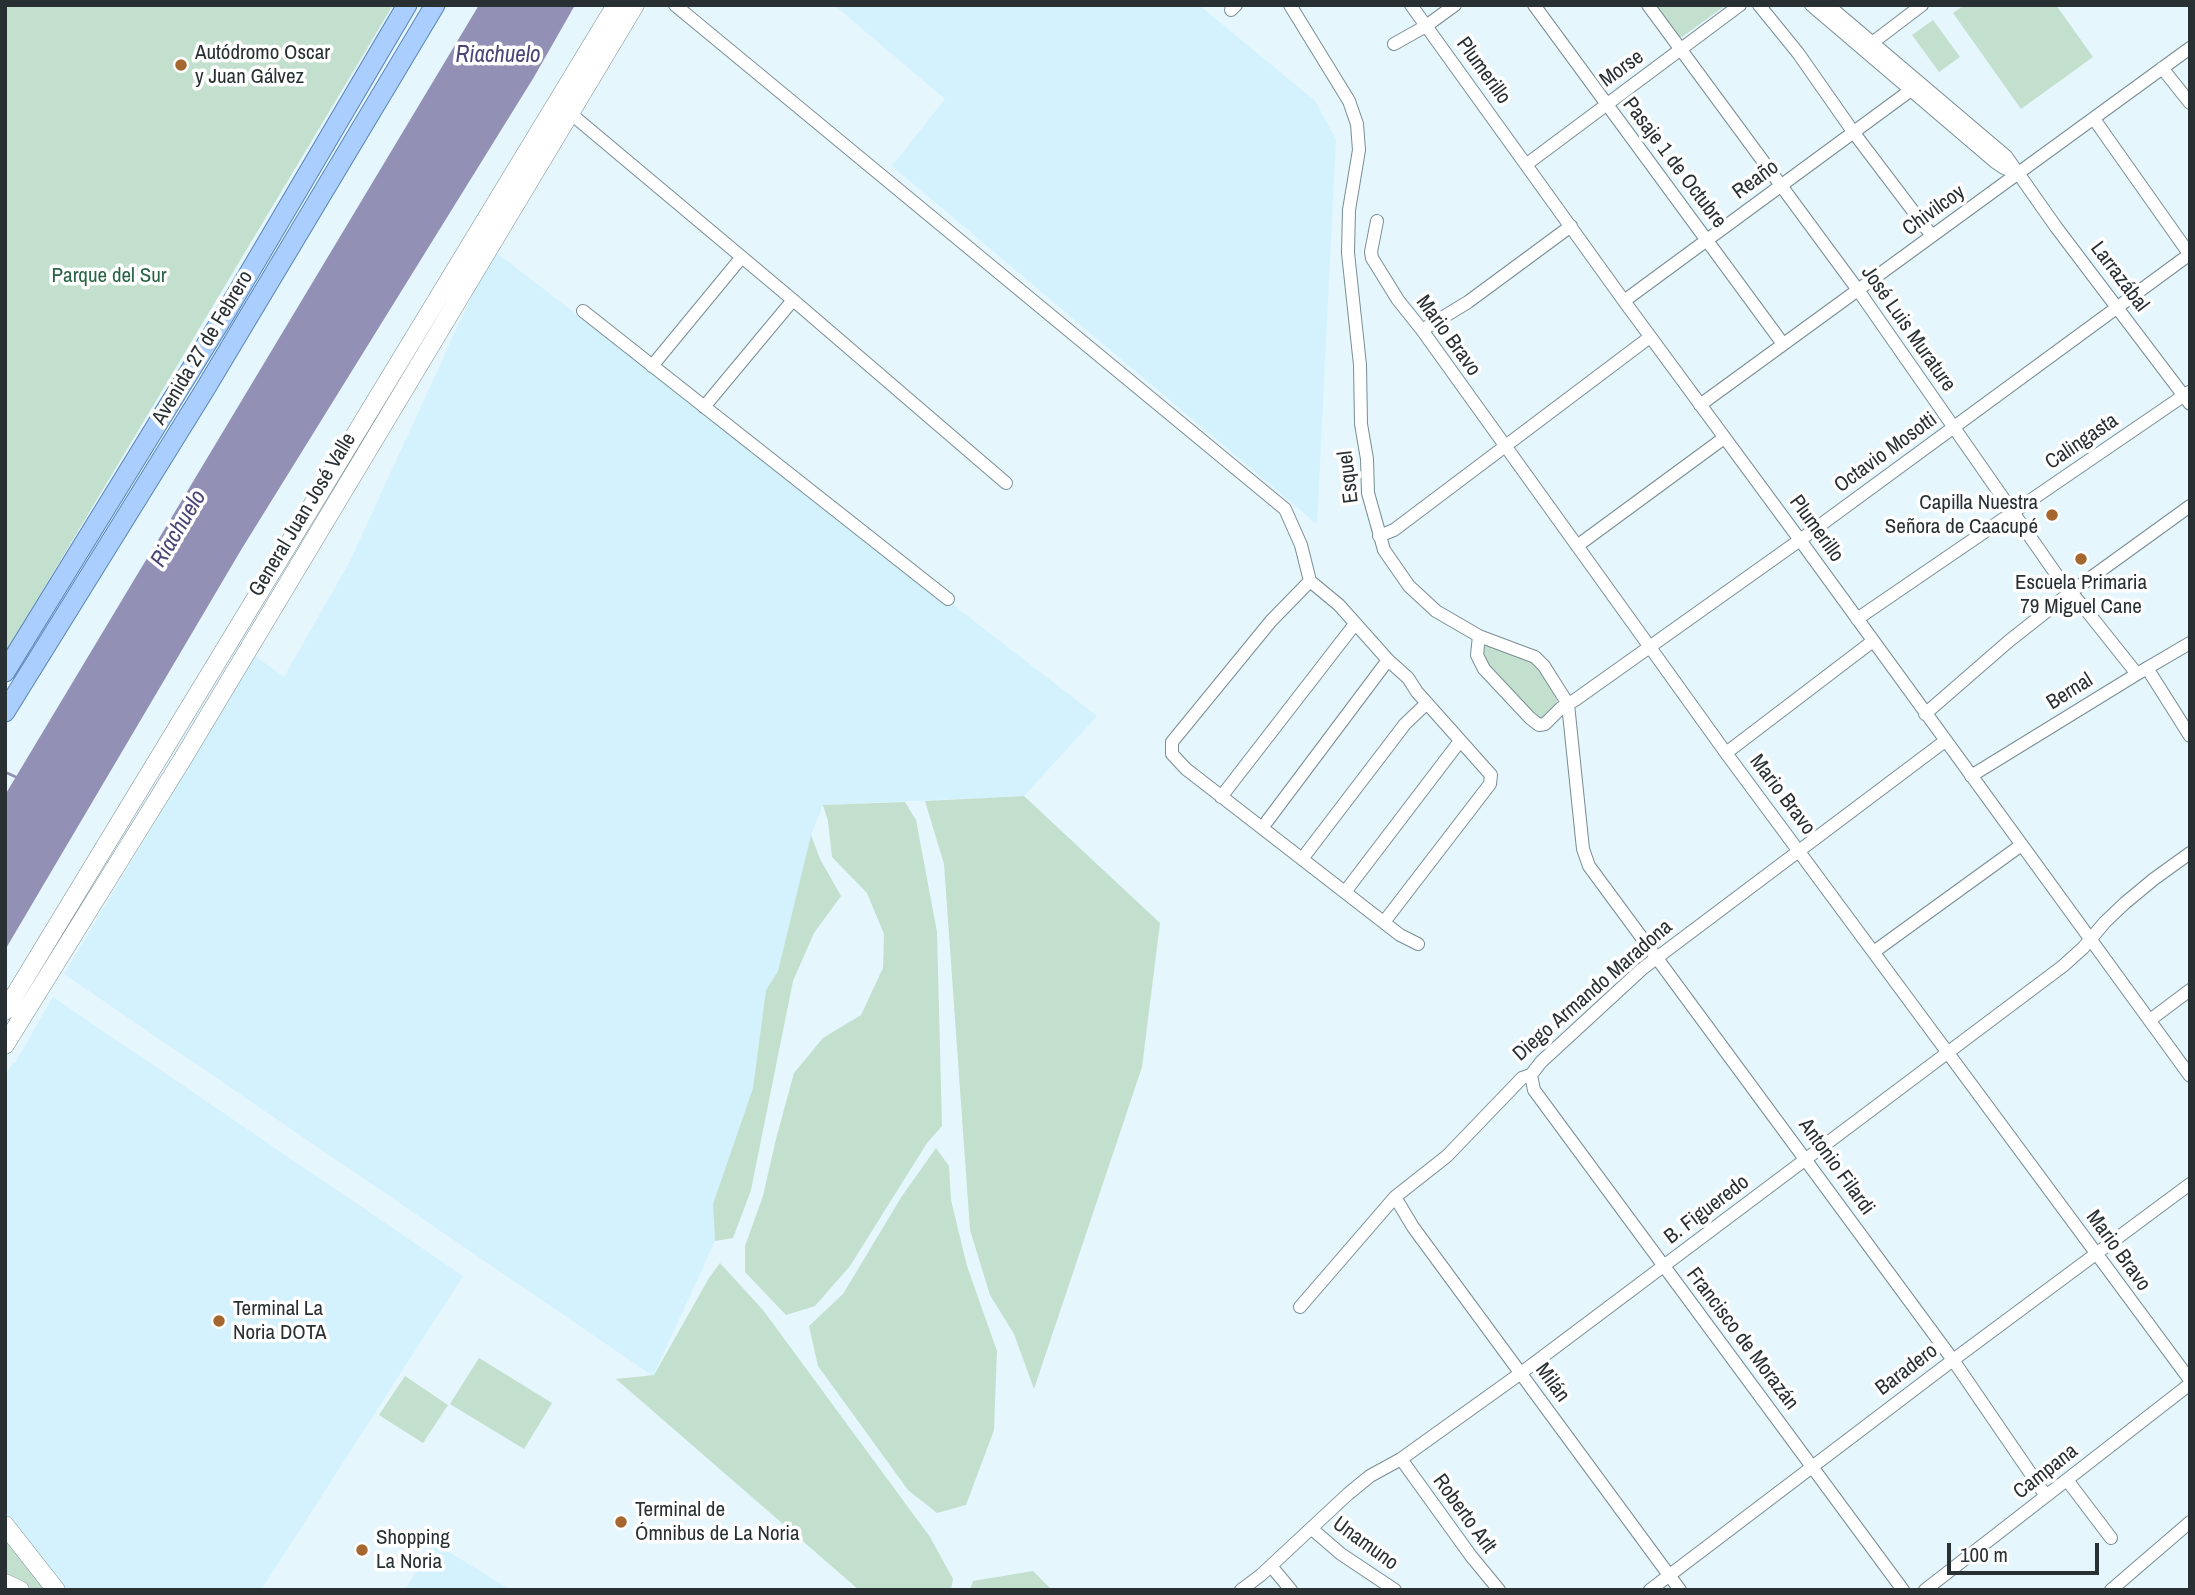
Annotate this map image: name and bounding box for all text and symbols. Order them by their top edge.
street label: Plumerillo [1450,33,1516,109]
place label: Autódromo Oscar y Juan Gálvez [195,40,330,90]
water label: Riachuelo [456,42,540,70]
street label: Morse [1595,45,1649,93]
marker: Autódromo Oscar y Juan Gálvez [173,57,189,73]
street label: Pasaje 1 de Octubre [1617,93,1731,233]
street label: Reaño [1728,155,1784,205]
street label: Chivilcoy [1898,180,1970,242]
street label: Larrazábal [2084,237,2154,317]
street label: José Luis Murature [1855,261,1961,397]
park label: Parque del Sur [52,263,166,289]
street label: Avenida 27 de Febrero [147,267,259,429]
street label: Mario Bravo [1410,291,1486,381]
street label: Octavio Mosotti [1830,407,1942,499]
street label: Calingasta [2041,409,2123,475]
street label: General Juan José Valle [244,429,362,601]
street label: Esquel [1333,449,1365,505]
water label: Riachuelo [145,485,213,573]
place label: Capilla Nuestra Señora de Caacupé [1885,490,2038,540]
street label: Plumerillo [1783,491,1849,567]
marker: Capilla Nuestra Señora de Caacupé [2044,507,2060,523]
marker: Escuela Primaria 79 Miguel Cane [2073,551,2089,567]
place label: Escuela Primaria 79 Miguel Cane [2015,570,2147,620]
street label: Bernal [2042,668,2098,716]
street label: Mario Bravo [1744,750,1820,840]
street label: Diego Armando Maradona [1508,915,1678,1067]
street label: Antonio Filardi [1793,1114,1879,1220]
street label: B. Figueredo [1660,1170,1754,1250]
street label: Mario Bravo [2080,1206,2156,1296]
street label: Francisco de Morazán [1680,1263,1804,1415]
place label: Terminal La Noria DOTA [233,1296,326,1346]
marker: Terminal La Noria DOTA [211,1313,227,1329]
street label: Baradero [1871,1339,1943,1401]
street label: Milán [1529,1359,1575,1407]
street label: Campana [2009,1439,2083,1505]
street label: Roberto Arlt [1427,1469,1501,1559]
place label: Terminal de Ómnibus de La Noria [635,1497,800,1547]
street label: Unamuno [1327,1512,1403,1576]
marker: Terminal de Ómnibus de La Noria [613,1514,629,1530]
place label: Shopping La Noria [376,1525,450,1575]
scale bar [1950,1528,2102,1572]
text: 100 m [1960,1540,2008,1569]
marker: Shopping La Noria [354,1542,370,1558]

